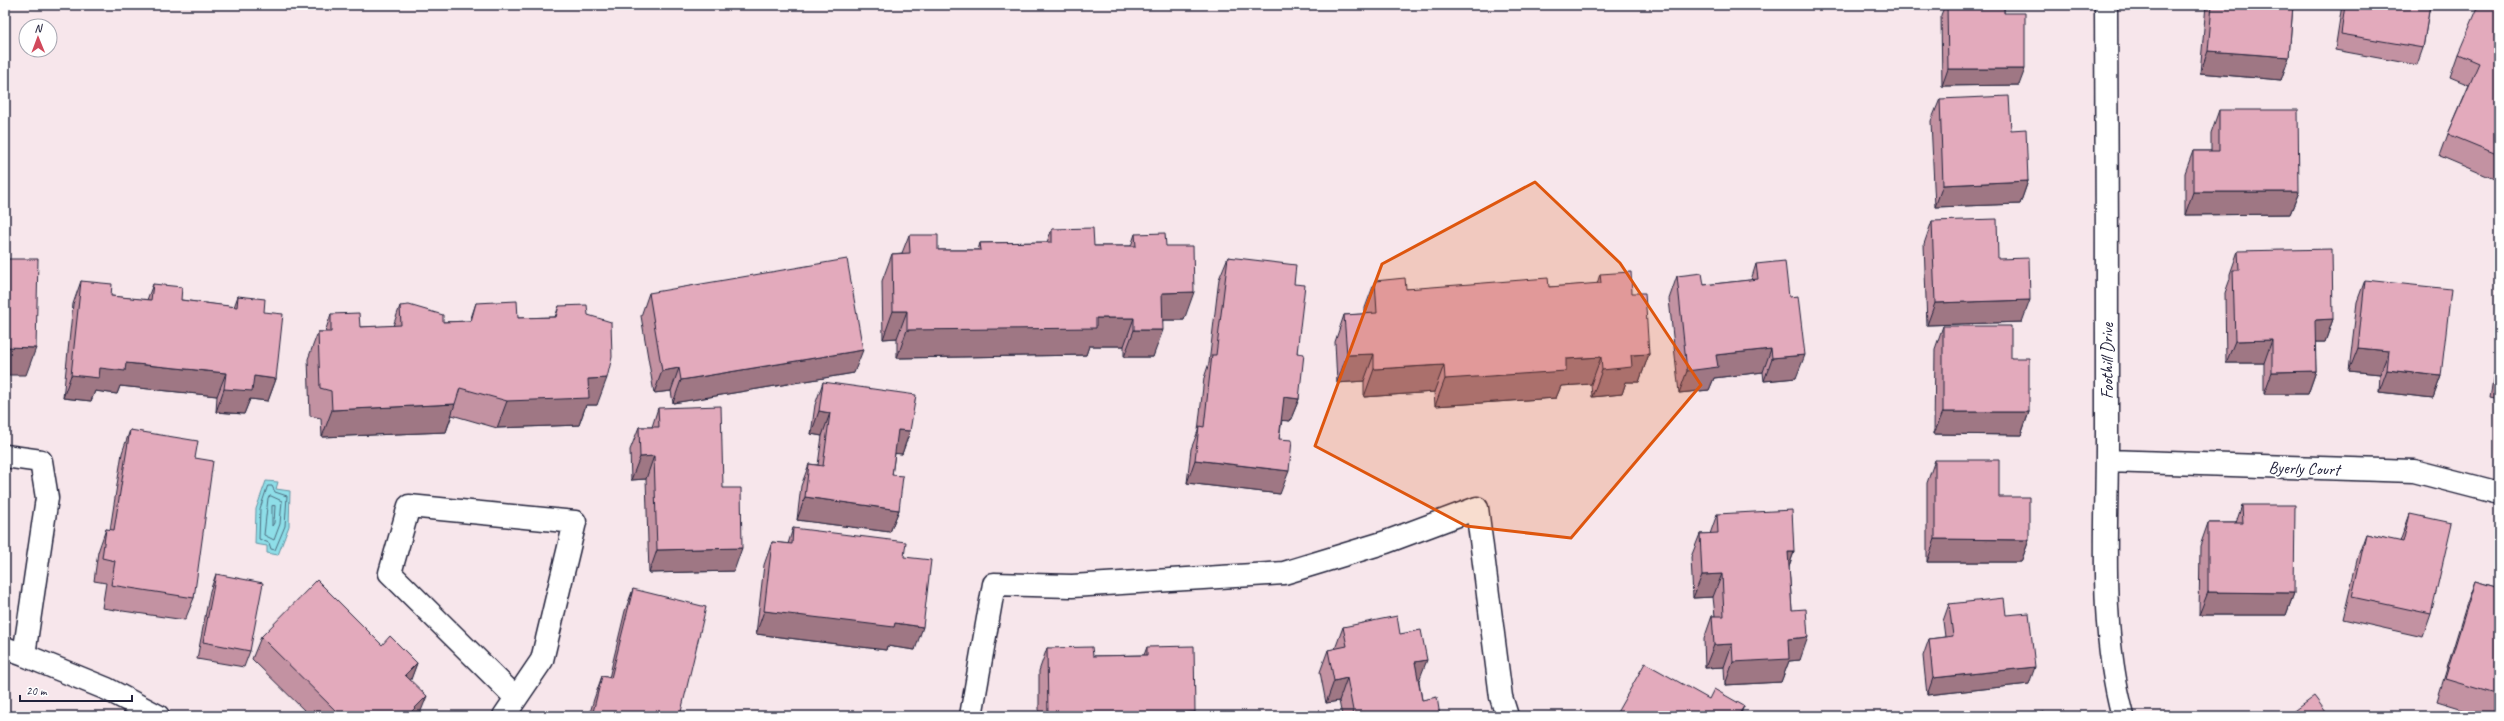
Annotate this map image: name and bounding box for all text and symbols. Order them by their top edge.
north arrow [18,18,58,58]
text: N [34,21,44,35]
street label: Foothill Drive [2097,322,2118,399]
street label: Byerly Court [2268,457,2342,480]
scale bar [20,677,132,703]
text: 20 m [26,683,48,699]

